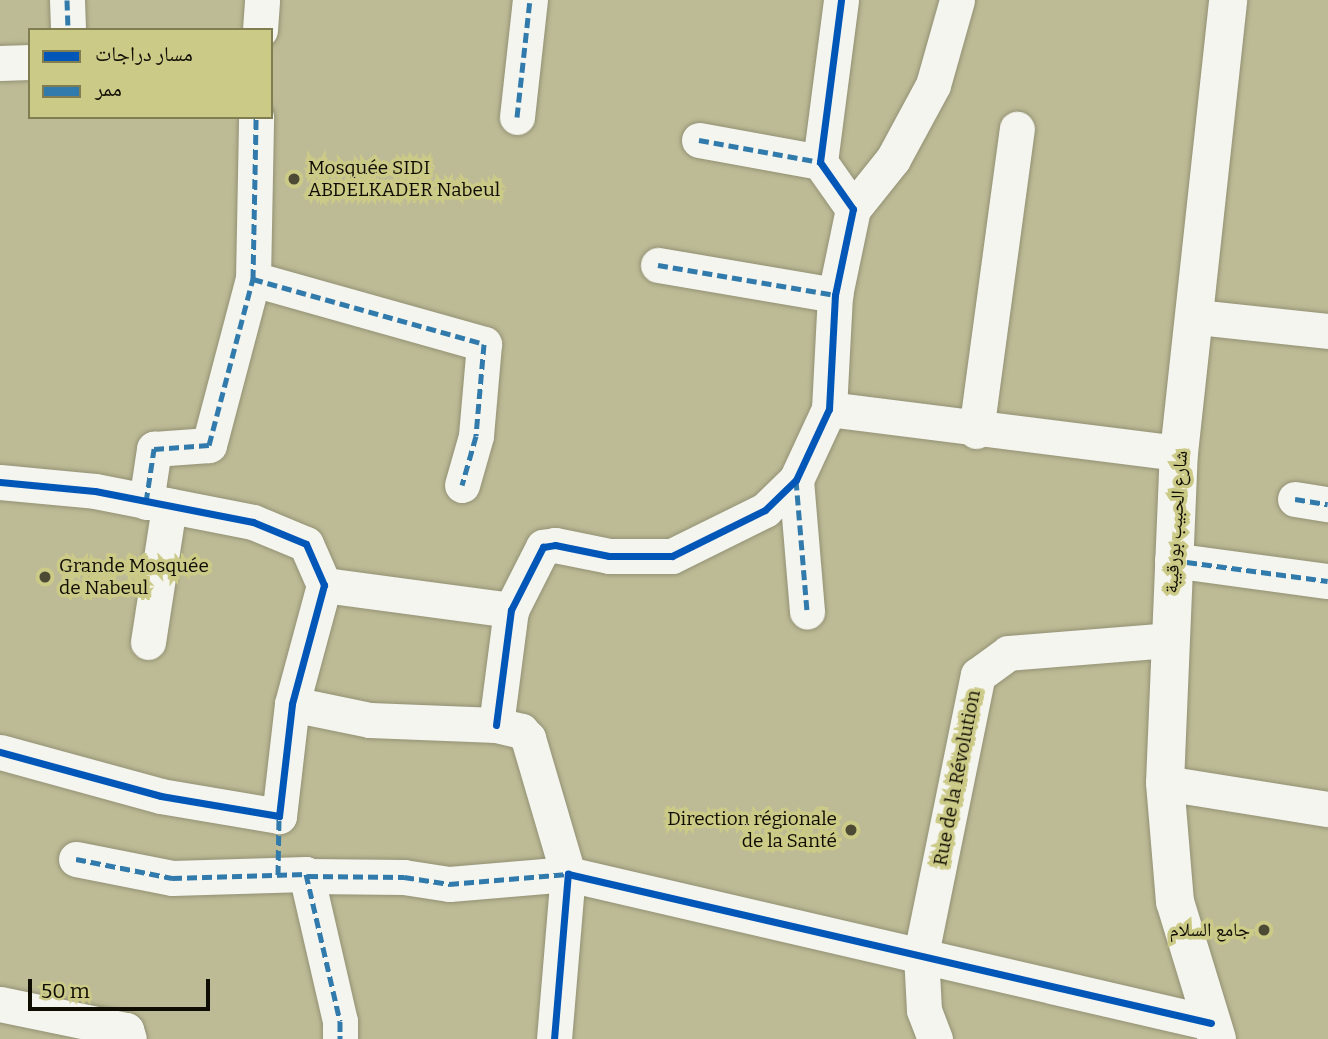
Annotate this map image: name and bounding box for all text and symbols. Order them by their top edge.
legend [28,28,273,119]
text: مسار دراجات [95,41,193,67]
text: ممر [95,76,122,102]
place label: Mosquée SIDI ABDELKADER Nabeul [308,157,500,201]
marker: Mosquée SIDI ABDELKADER Nabeul [286,171,302,187]
street label: شارع الحبيب بورقيبة [1160,450,1192,594]
place label: Grande Mosquée de Nabeul [59,555,209,599]
marker: Grande Mosquée de Nabeul [37,569,53,585]
street label: Rue de la Révolution [929,688,985,868]
place label: Direction régionale de la Santé [667,808,837,852]
marker: Direction régionale de la Santé [843,822,859,838]
place label: جامع السلام [1170,919,1250,941]
marker: جامع السلام [1256,922,1272,938]
scale bar [32,965,214,1009]
text: 50 m [41,978,90,1004]

